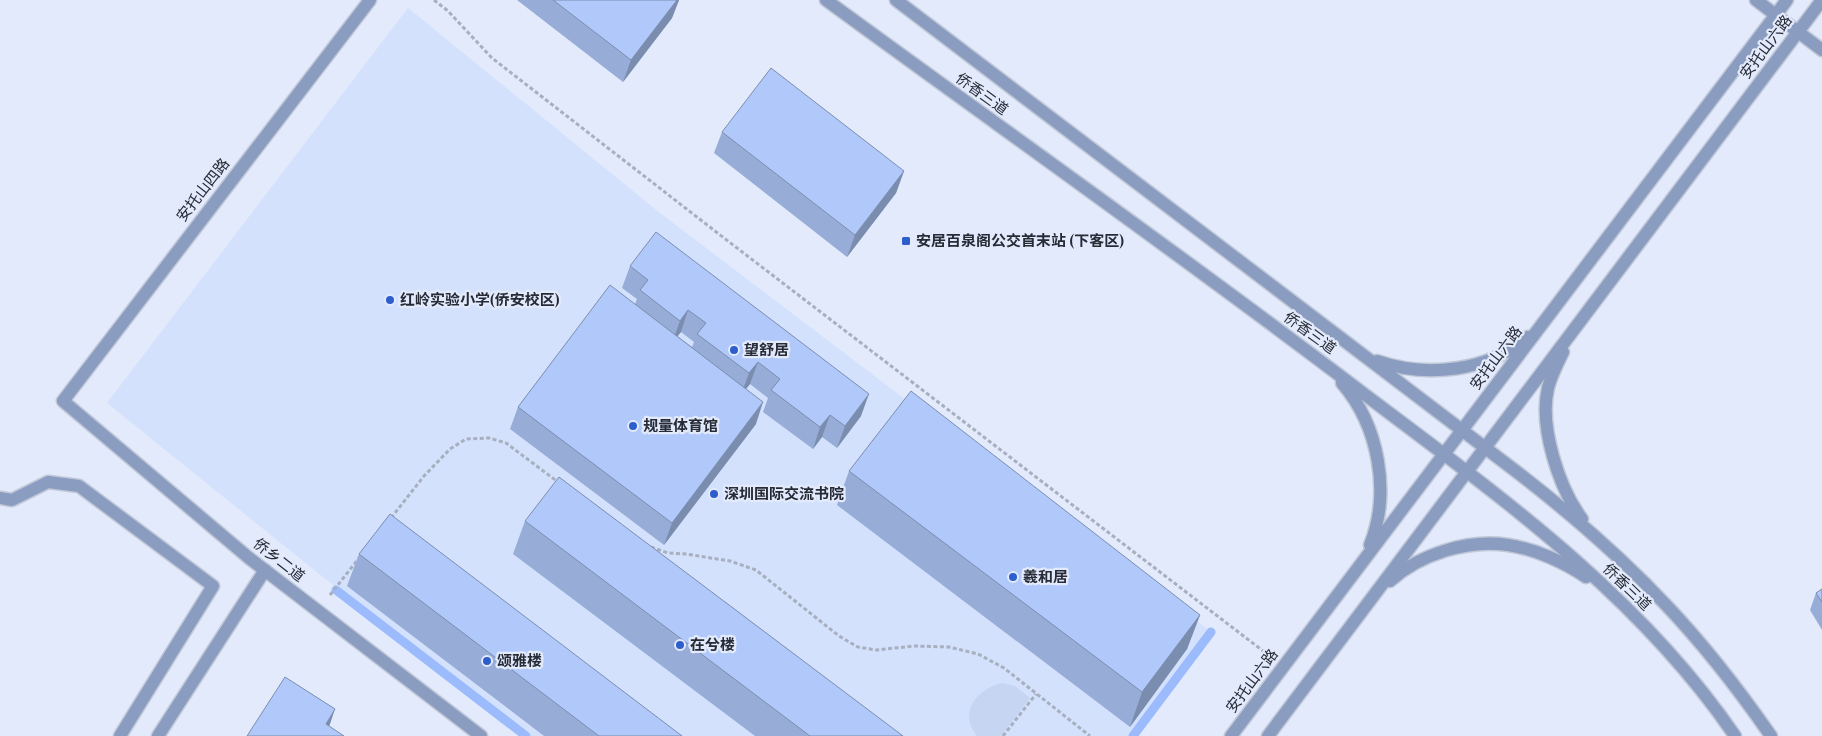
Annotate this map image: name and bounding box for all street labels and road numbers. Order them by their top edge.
street label: 安托山六路 [1735,10,1796,82]
street label: 侨香三道 [952,67,1013,119]
street label: 安托山四路 [171,154,233,225]
street label: 侨香三道 [1280,306,1341,358]
street label: 安托山六路 [1465,321,1526,393]
street label: 侨乡二道 [250,533,309,586]
street label: 侨香三道 [1599,558,1656,614]
street label: 安托山六路 [1221,644,1282,716]

